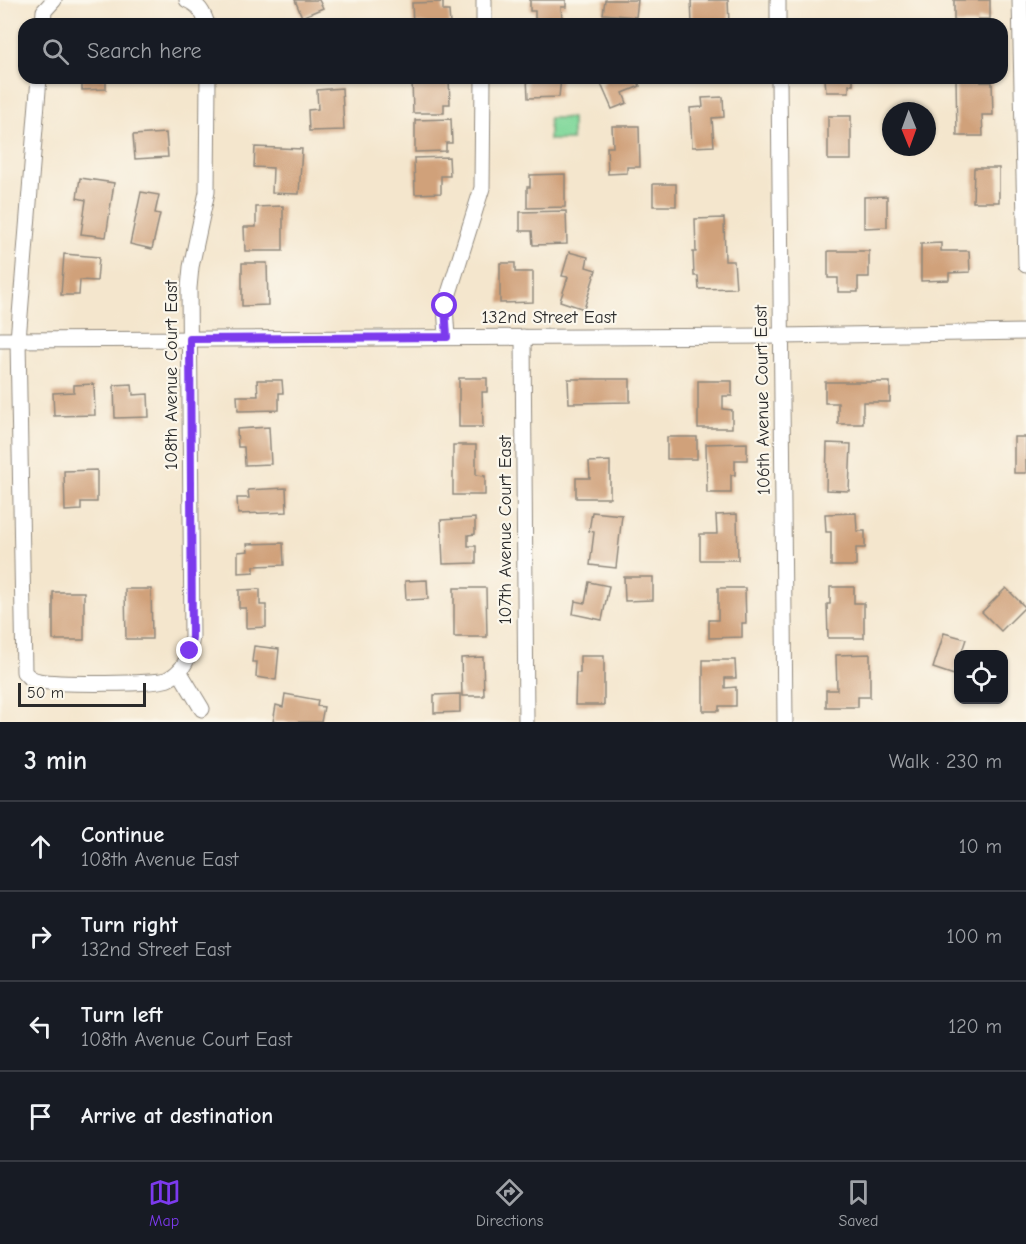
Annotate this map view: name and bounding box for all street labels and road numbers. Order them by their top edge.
street label: 108th Avenue Court East [161,279,182,470]
street label: 106th Avenue Court East [750,304,775,495]
street label: 132nd Street East [481,307,617,328]
street label: 107th Avenue Court East [495,435,516,625]

